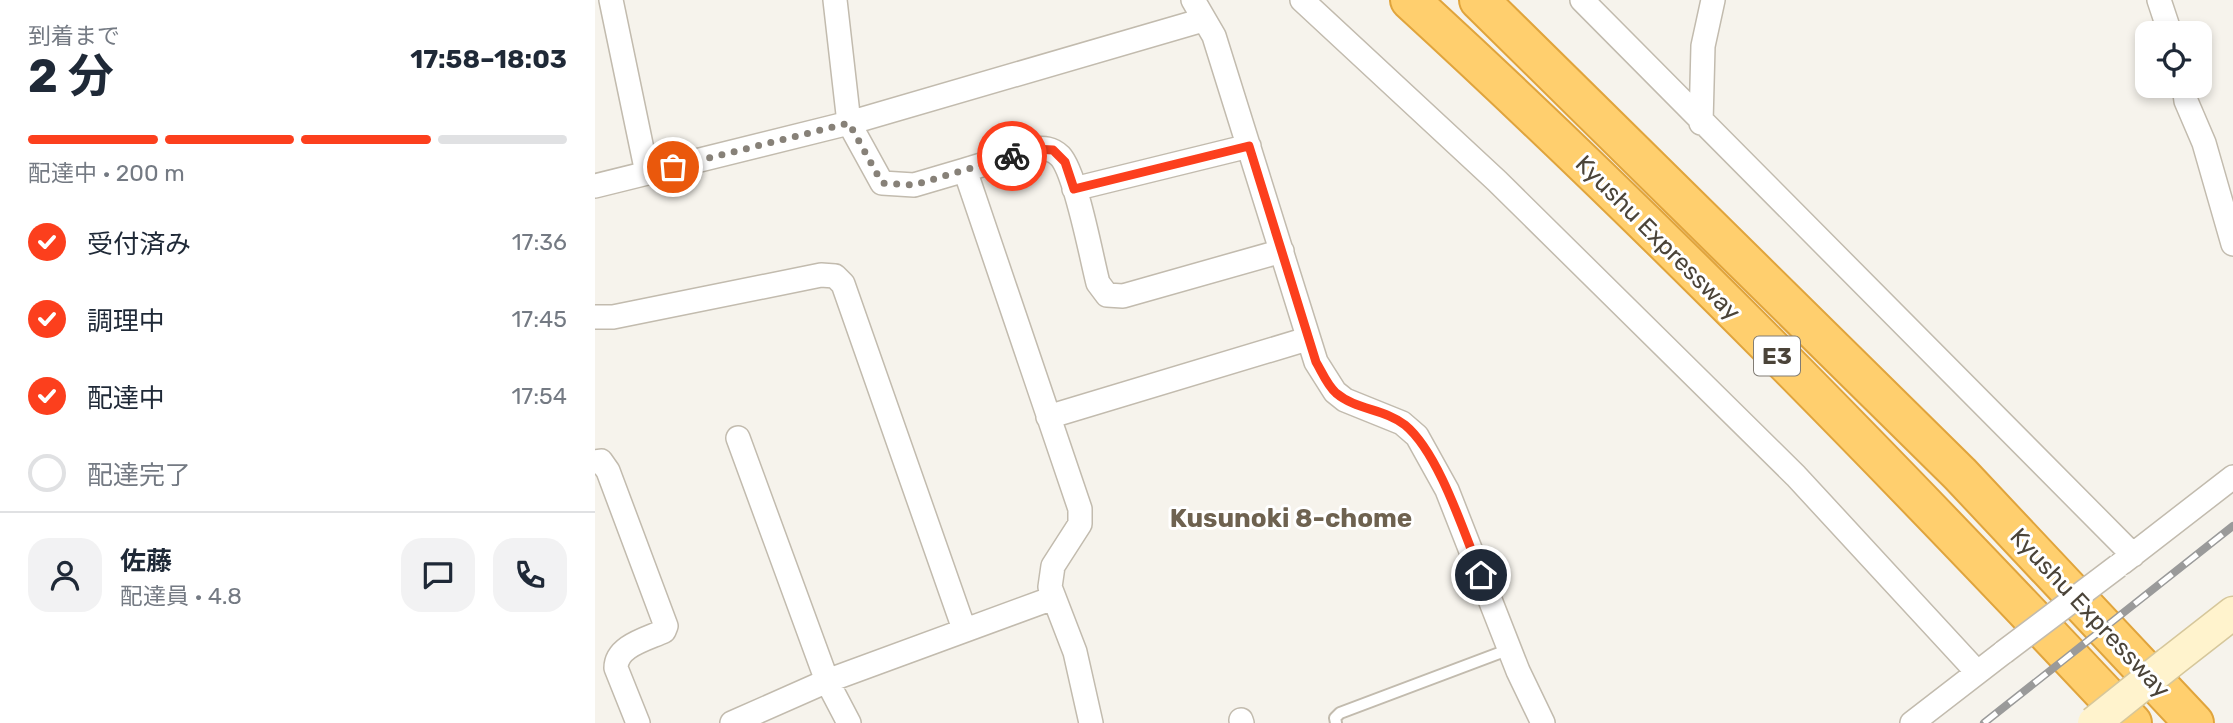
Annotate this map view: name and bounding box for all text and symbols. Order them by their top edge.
map controls [2135,21,2212,98]
button: locate [2135,21,2212,98]
text: 到着まで [28,22,120,50]
text: 17:58–18:03 [410,44,567,75]
text: 2 分 [28,49,114,104]
courier [977,121,1047,191]
pin [643,137,703,197]
icon: bike [993,137,1031,175]
icon: bag [654,148,692,186]
street label: Kyushu Expressway [1570,150,1746,326]
text: 配達中 · 200 m [28,159,185,187]
icon: check [28,223,66,261]
text: 17:36 [512,228,567,256]
text: 受付済み [87,229,191,260]
icon: check [28,300,66,338]
text: 17:45 [512,305,567,333]
text: 調理中 [87,306,165,337]
road number: E3 [1754,336,1800,376]
icon: check [28,377,66,415]
text: 17:54 [512,382,567,410]
text: 配達中 [87,383,165,414]
text: 配達完了 [87,460,191,491]
district label: Kusunoki 8-chome [1170,503,1412,534]
street label: Kyushu Expressway [2004,522,2176,704]
button: person [28,538,102,612]
button: chat [401,538,475,612]
button: phone [493,538,567,612]
pin [1451,545,1511,605]
text: 佐藤 [120,546,172,577]
icon: home [1462,556,1500,594]
text: 配達員 · 4.8 [120,582,242,610]

